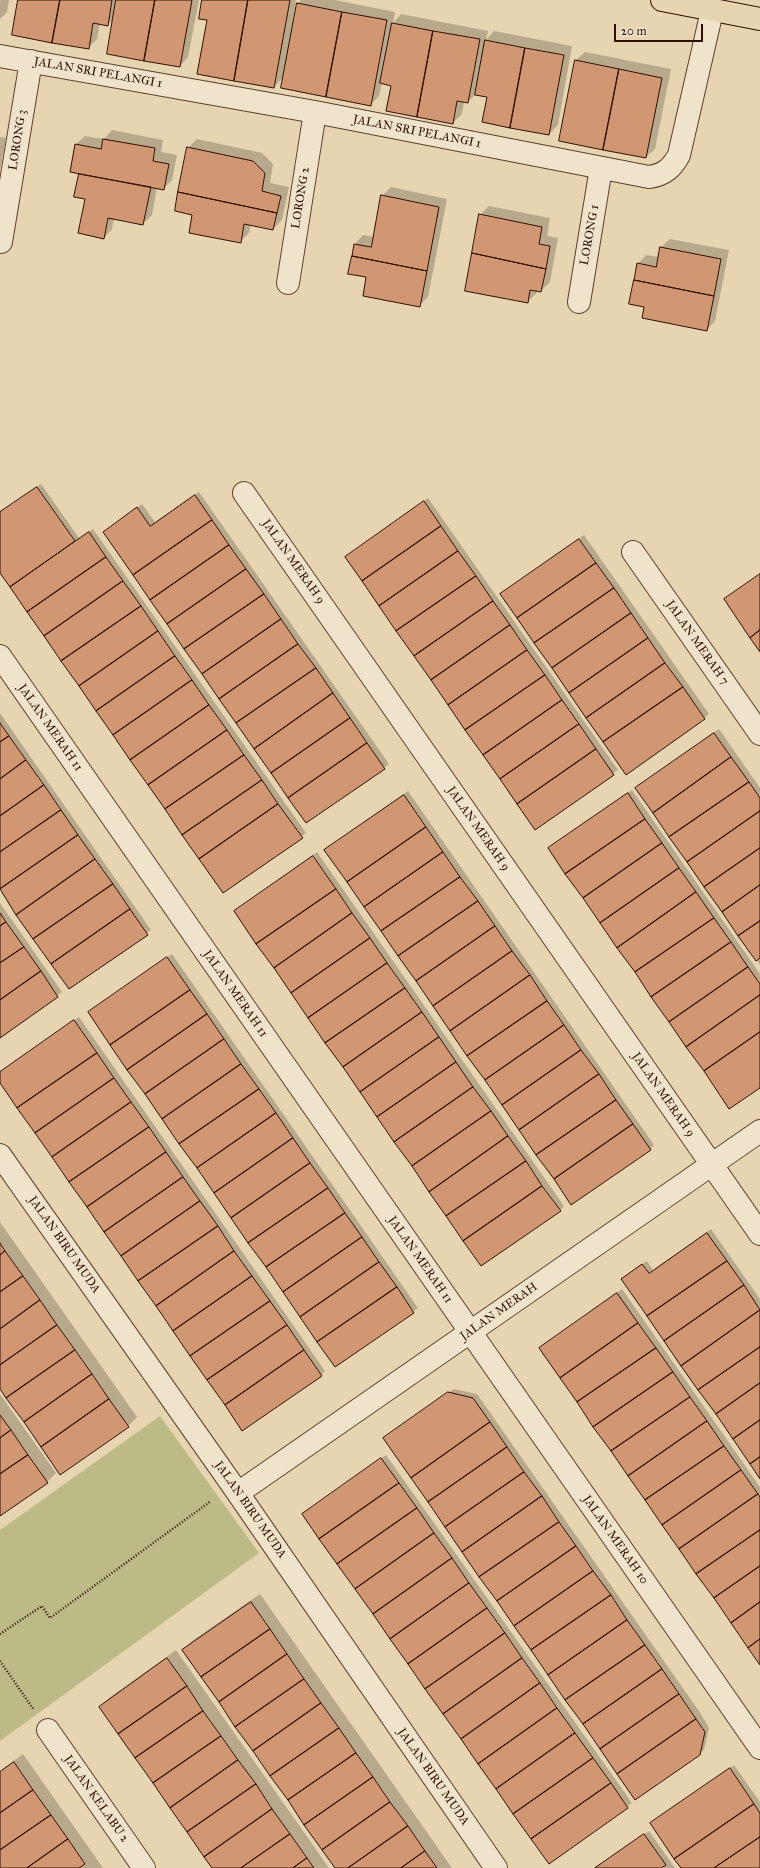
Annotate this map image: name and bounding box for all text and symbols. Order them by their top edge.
scale bar [616,16,705,42]
text: 20 m [621,24,647,38]
street label: JALAN SRI PELANGI 1 [33,55,163,91]
street label: LORONG 3 [6,109,30,171]
street label: JALAN SRI PELANGI 1 [352,113,482,151]
street label: LORONG 2 [289,166,313,230]
street label: LORONG 1 [578,204,602,266]
street label: JALAN MERAH 9 [258,517,328,607]
street label: JALAN MERAH 7 [662,598,732,688]
street label: JALAN MERAH 11 [15,682,85,774]
street label: JALAN MERAH 9 [443,784,513,874]
street label: JALAN MERAH 11 [200,948,270,1040]
street label: JALAN MERAH 9 [628,1050,698,1140]
street label: JALAN BIRU MUDA [25,1194,103,1296]
street label: JALAN MERAH 11 [385,1214,455,1306]
street label: JALAN MERAH [458,1280,540,1344]
street label: JALAN BIRU MUDA [211,1459,289,1561]
street label: JALAN MERAH 10 [579,1493,651,1587]
street label: JALAN BIRU MUDA [394,1726,472,1828]
street label: JALAN KELABU 2 [61,1753,131,1845]

